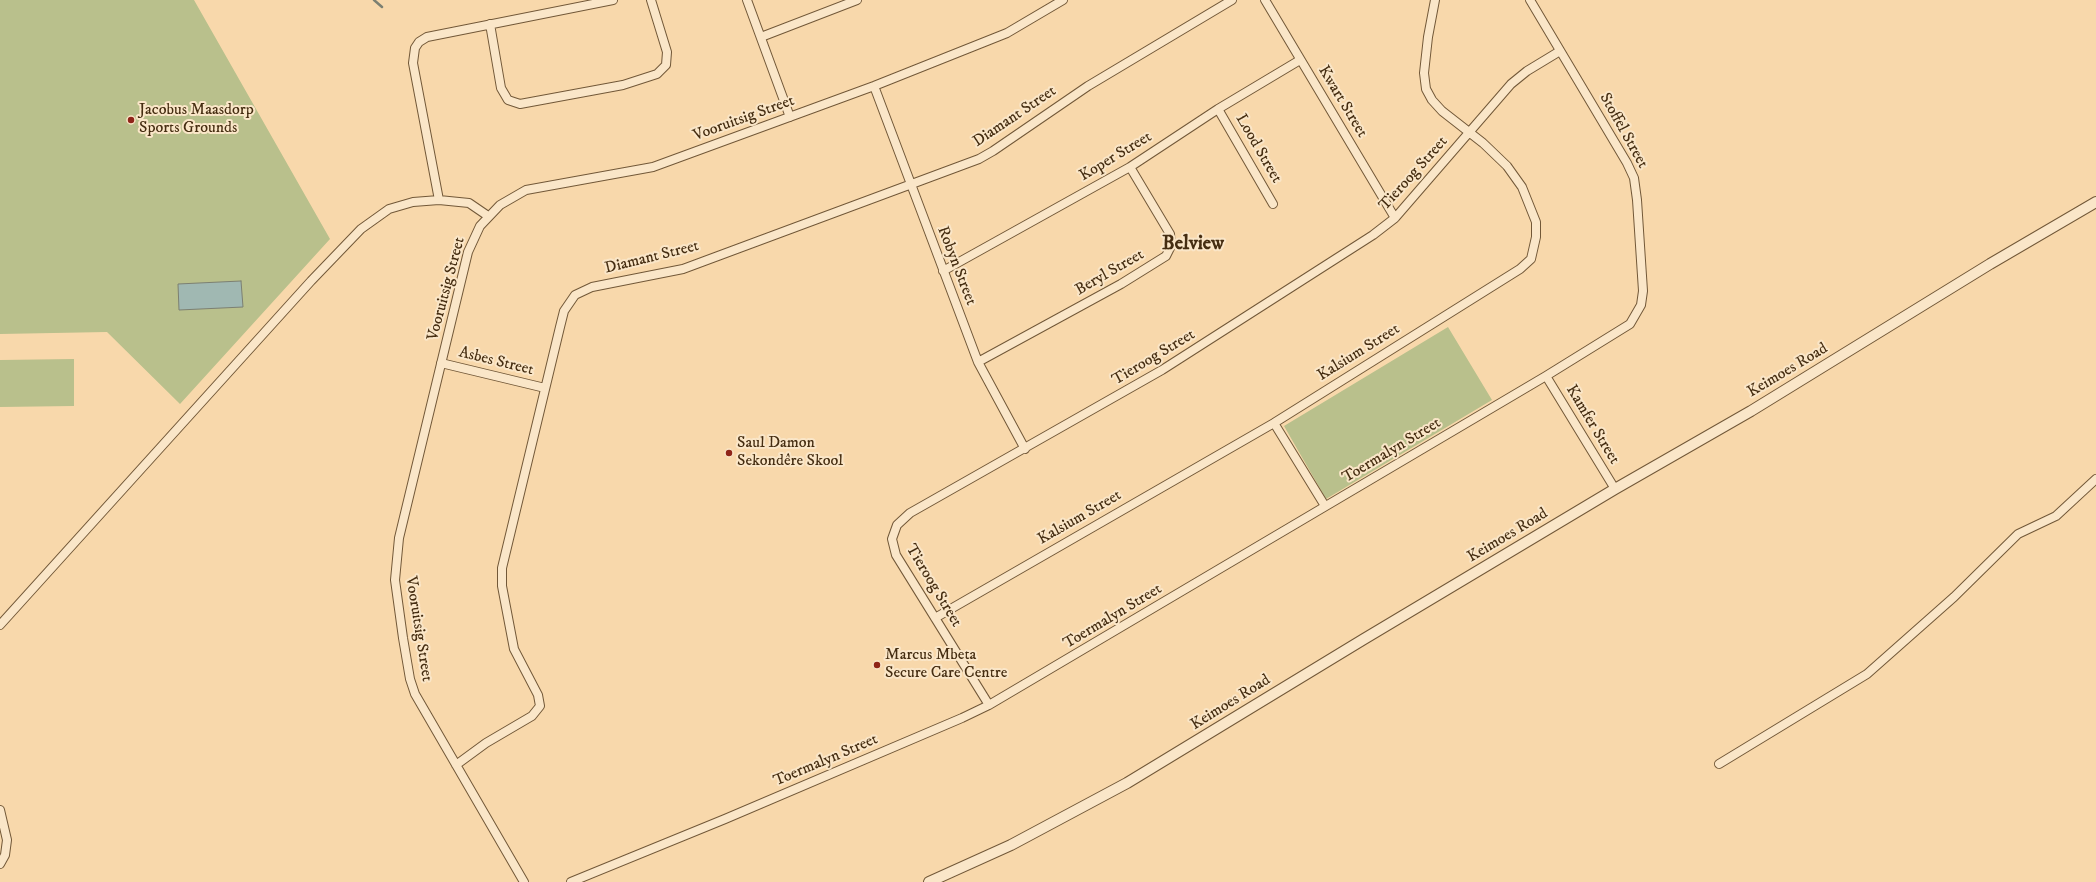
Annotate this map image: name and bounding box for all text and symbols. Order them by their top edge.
street label: Kwart Street [1313,63,1371,141]
street label: Diamant Street [970,82,1060,152]
street label: Stoffel Street [1595,90,1651,172]
street label: Vooruitsig Street [691,92,797,146]
place label: Jacobus Maasdorp Sports Grounds [139,101,254,139]
street label: Lood Street [1231,111,1285,187]
marker: Jacobus Maasdorp Sports Grounds [126,115,136,125]
street label: Koper Street [1076,128,1156,186]
street label: Tieroog Street [1376,133,1452,215]
street label: Robyn Street [932,224,980,308]
district label: Belview [1162,233,1224,257]
street label: Vooruitsig Street [424,235,470,343]
street label: Diamant Street [603,237,701,279]
street label: Beryl Street [1072,246,1148,300]
street label: Kalsium Street [1314,320,1404,386]
street label: Tieroog Street [1109,326,1199,390]
street label: Keimoes Road [1744,340,1832,402]
street label: Asbes Street [457,343,535,381]
street label: Kamfer Street [1561,382,1623,468]
street label: Toermalyn Street [1339,414,1445,488]
place label: Saul Damon Sekondêre Skool [737,434,843,472]
marker: Saul Damon Sekondêre Skool [724,448,734,458]
street label: Kalsium Street [1035,486,1125,550]
street label: Keimoes Road [1464,505,1552,567]
street label: Tieroog Street [901,541,965,631]
street label: Vooruitsig Street [400,575,436,683]
street label: Toermalyn Street [1060,580,1166,654]
place label: Marcus Mbeta Secure Care Centre [885,646,1007,684]
marker: Marcus Mbeta Secure Care Centre [872,660,882,670]
street label: Keimoes Road [1188,671,1274,735]
street label: Toermalyn Street [771,730,881,792]

